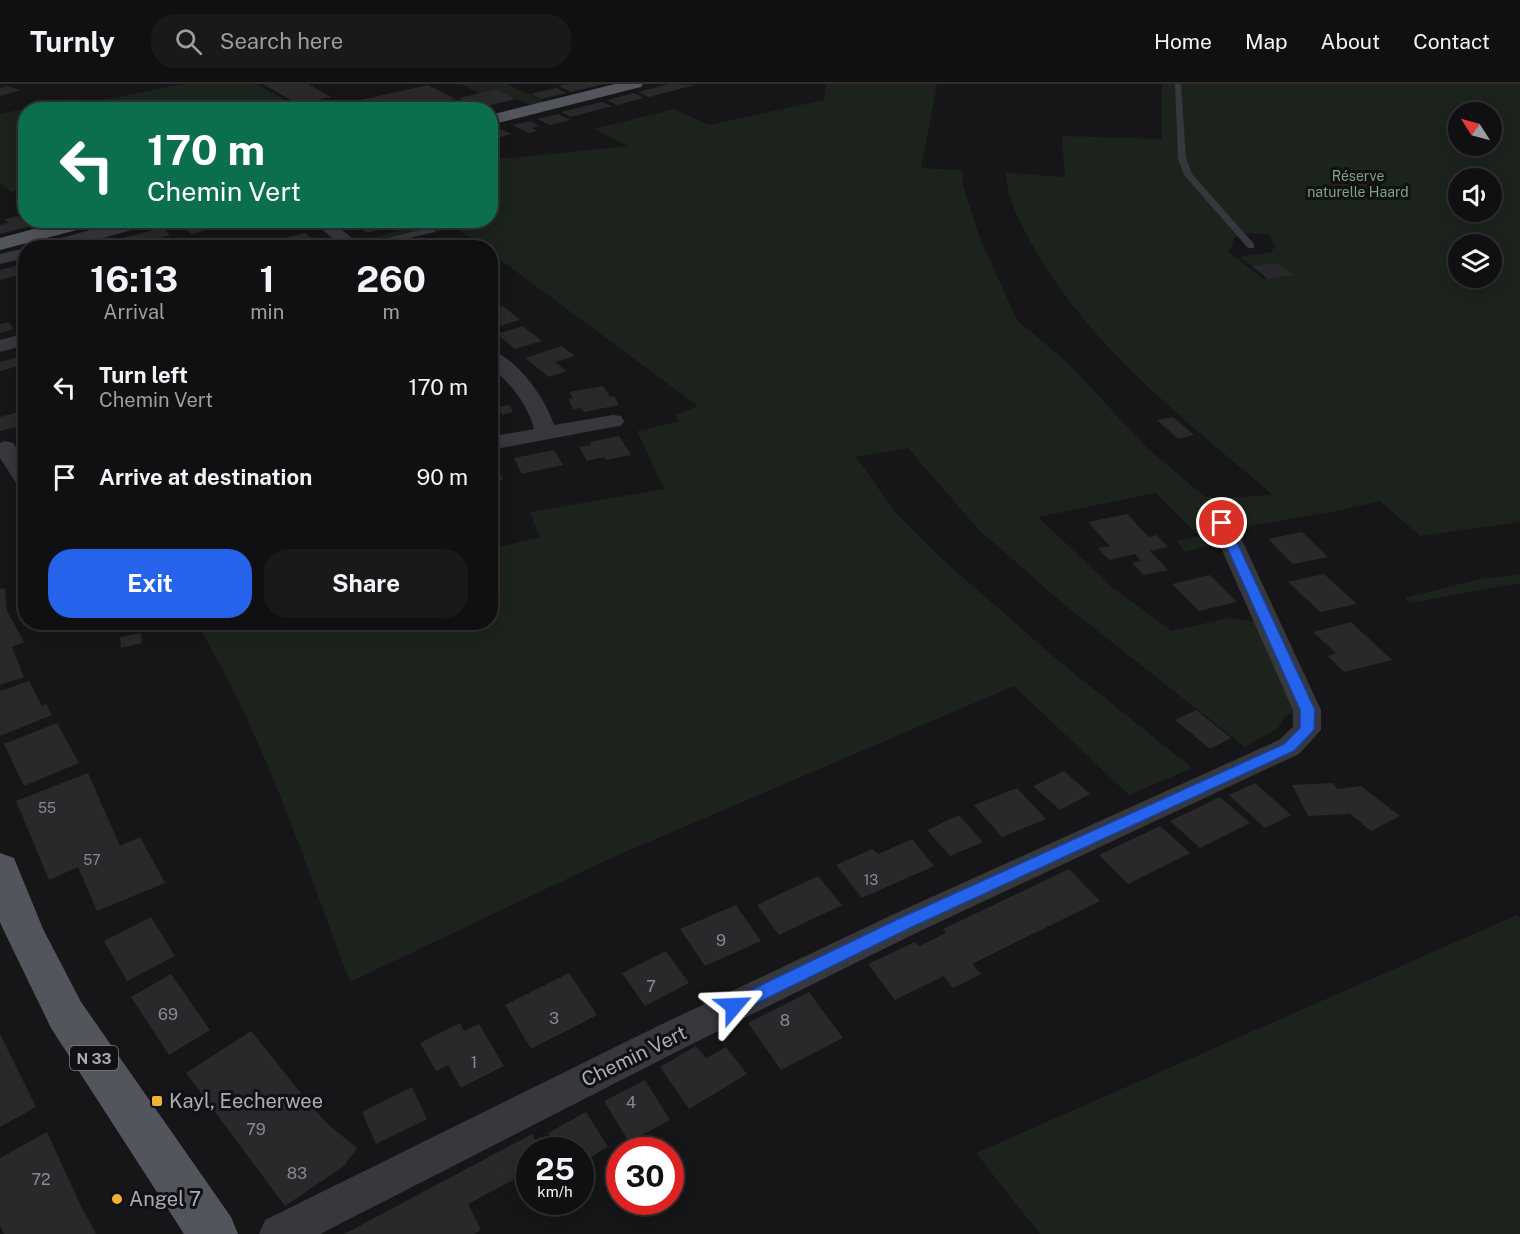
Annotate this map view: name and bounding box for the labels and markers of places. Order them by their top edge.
pin [1196,497,1247,548]
place label: Kayl, Eecherwee [169,1089,323,1113]
marker: Kayl, Eecherwee [150,1094,164,1108]
place label: Angel 7 [129,1187,201,1211]
marker: Angel 7 [110,1192,124,1206]

